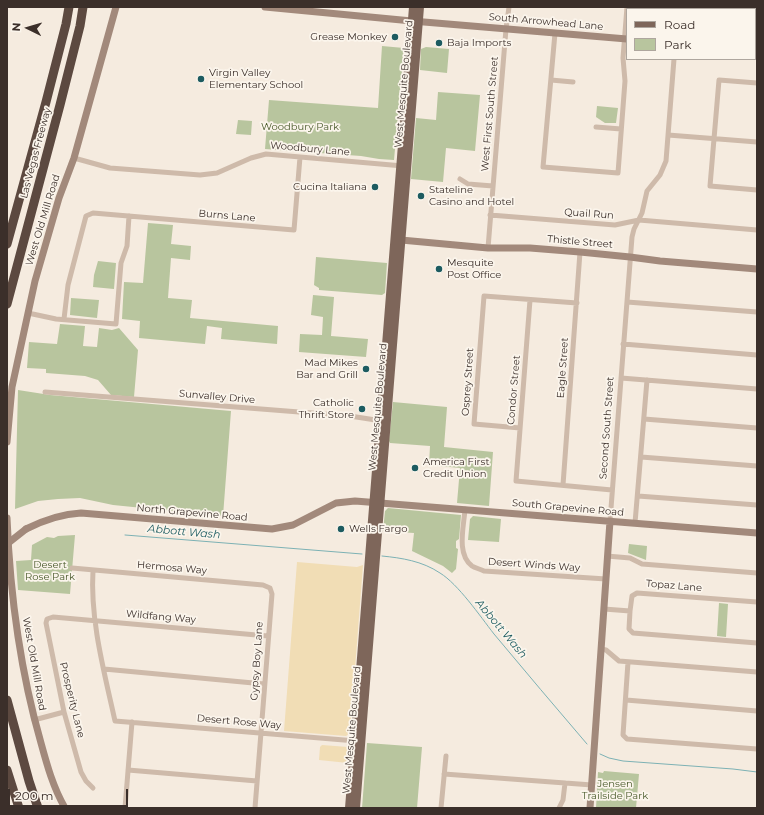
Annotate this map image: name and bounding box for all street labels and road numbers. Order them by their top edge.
street label: South Arrowhead Lane [488,11,604,33]
street label: West Mesquite Boulevard [392,20,416,148]
street label: West First South Street [479,56,501,172]
street label: Las Vegas Freeway [18,106,54,200]
street label: Woodbury Lane [270,140,350,158]
street label: West Old Mill Road [23,173,63,267]
street label: Quail Run [564,206,614,222]
street label: Burns Lane [198,208,256,224]
street label: Thistle Street [547,233,613,251]
street label: Eagle Street [555,337,571,399]
street label: West Mesquite Boulevard [366,343,390,471]
street label: Osprey Street [460,348,476,416]
street label: Condor Street [505,355,523,425]
street label: Second South Street [597,376,617,480]
street label: Sunvalley Drive [179,388,255,406]
street label: South Grapevine Road [512,497,624,519]
street label: North Grapevine Road [136,502,248,524]
street label: Desert Winds Way [487,556,581,574]
street label: Hermosa Way [137,559,207,577]
street label: Topaz Lane [645,578,703,594]
street label: Wildfang Way [126,608,196,626]
street label: West Old Mill Road [20,616,48,712]
street label: Gypsy Boy Lane [248,621,266,701]
street label: Prosperity Lane [57,661,87,739]
street label: West Mesquite Boulevard [340,666,364,794]
street label: Desert Rose Way [196,712,282,732]

